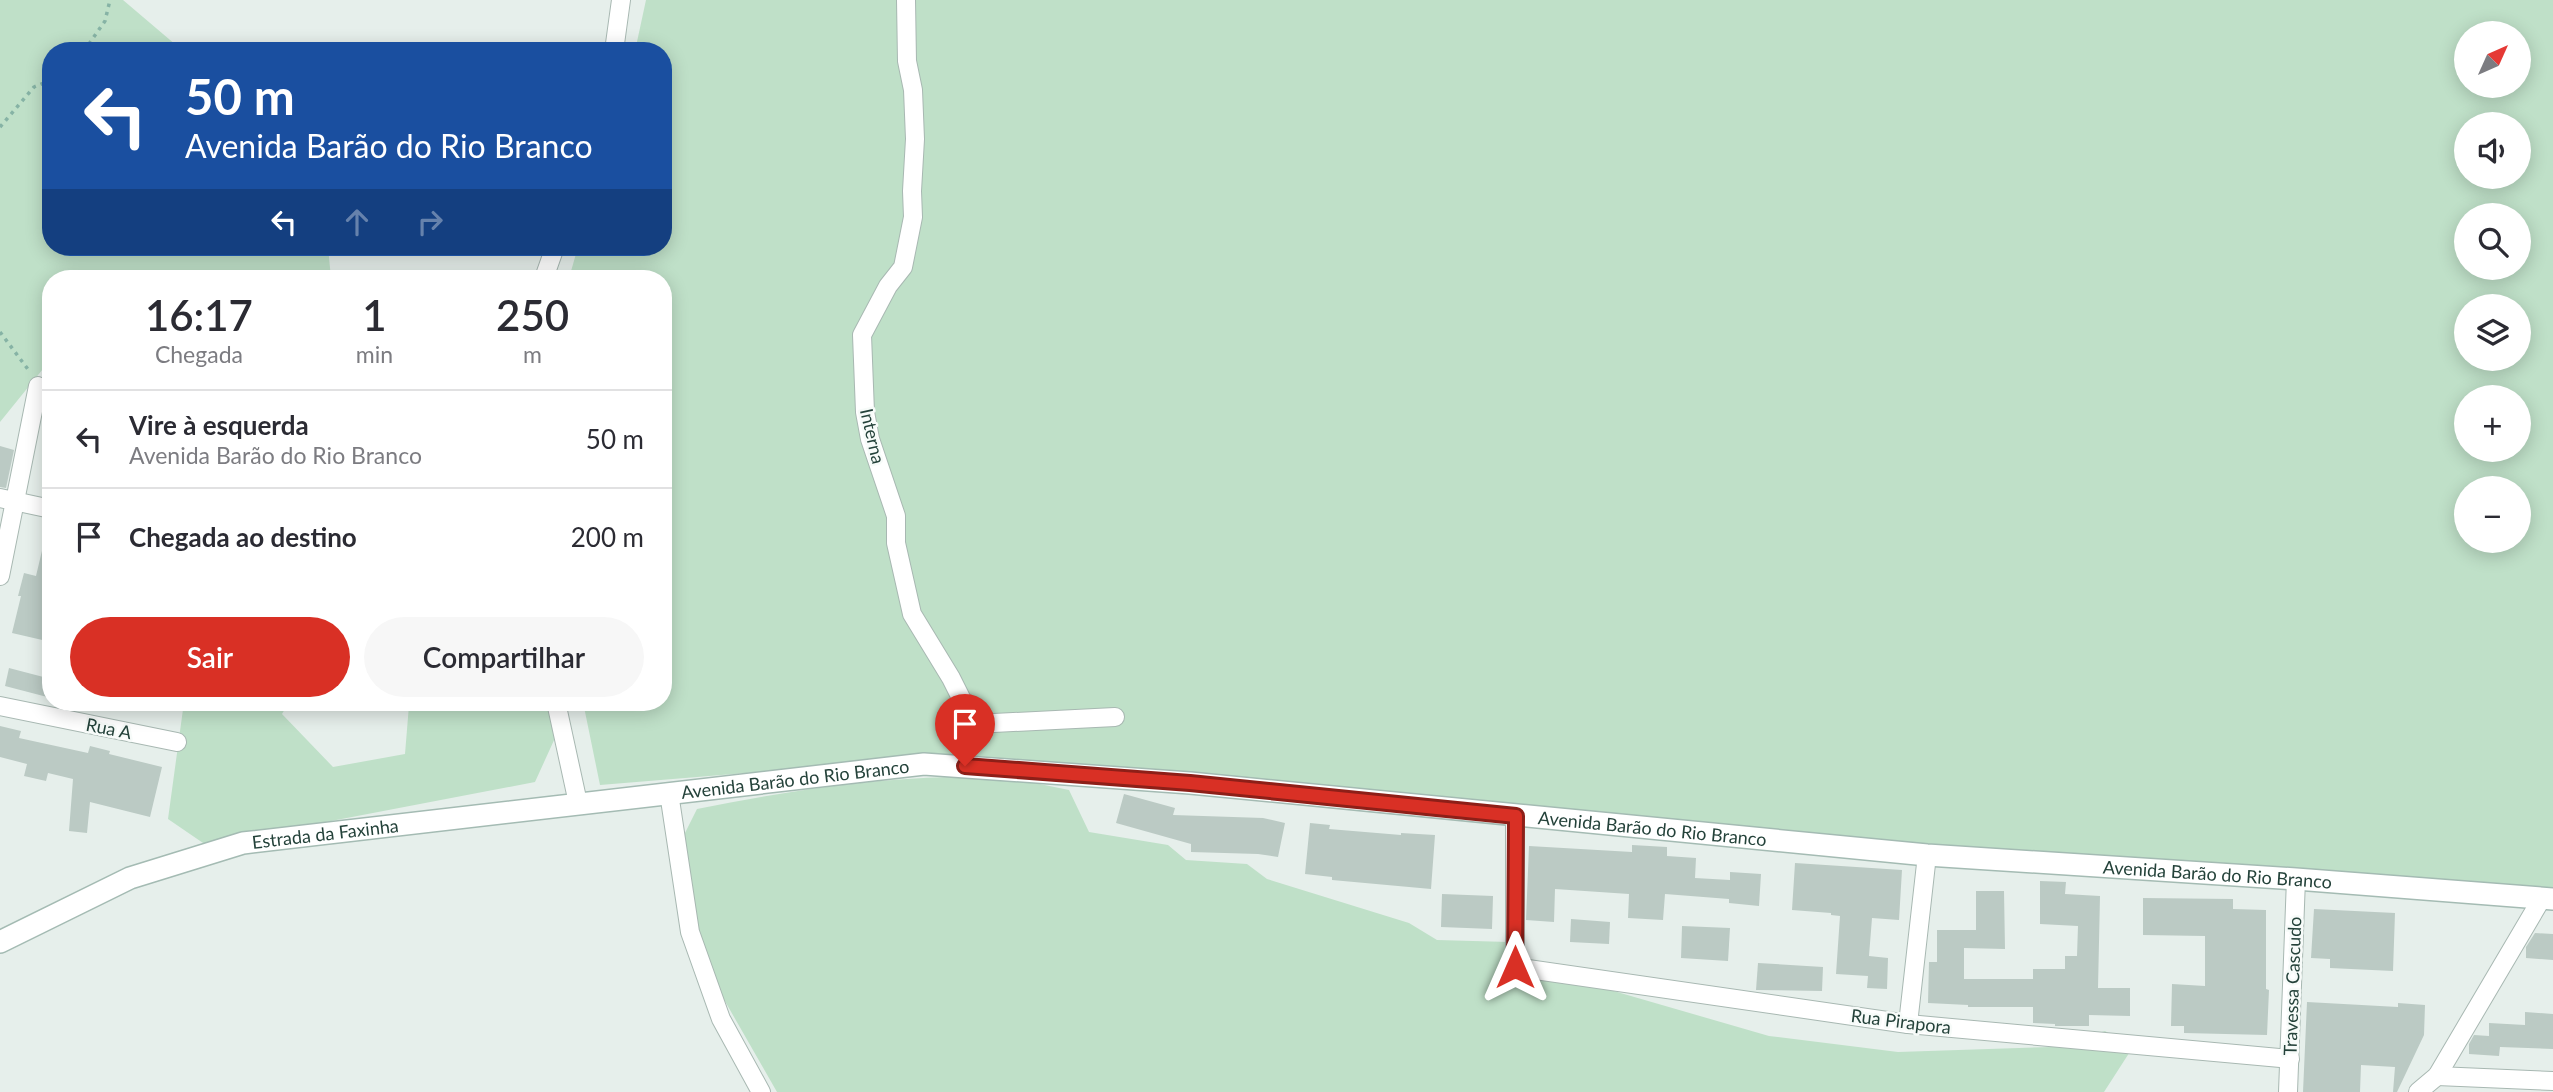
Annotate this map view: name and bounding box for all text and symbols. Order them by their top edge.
north arrow [2454,21,2530,98]
map controls [2454,21,2531,553]
text: 50 m [185,67,295,125]
icon: left [70,70,161,161]
button: sound [2454,112,2531,189]
text: Avenida Barão do Rio Branco [185,126,593,165]
icon: left [265,203,303,241]
icon: ahead [338,203,376,241]
icon: right [411,203,449,241]
button: search [2454,203,2531,280]
text: 16:17 [145,290,253,340]
text: 1 [362,290,387,340]
text: 250 [496,290,569,340]
button: layers [2454,294,2531,371]
text: Chegada [155,340,243,368]
text: min [356,340,393,368]
text: m [523,340,542,368]
button: + [2454,385,2531,462]
street label: Interna [856,406,890,466]
text: Vire à esquerda [129,409,309,441]
icon: left [70,420,108,458]
text: 50 m [586,423,644,455]
text: Avenida Barão do Rio Branco [129,441,422,469]
button: − [2454,476,2531,553]
icon: arrive [70,518,108,556]
text: Chegada ao destino [129,521,357,553]
text: 200 m [571,521,644,553]
button: Sair [70,617,350,697]
button: Compartilhar [364,617,644,697]
pin [935,694,995,766]
icon: arrive [946,705,984,743]
street label: Rua A [84,713,135,743]
street label: Avenida Barão do Rio Branco [680,755,910,803]
street label: Avenida Barão do Rio Branco [1537,806,1768,850]
street label: Estrada da Faxinha [251,814,400,853]
street label: Avenida Barão do Rio Branco [2102,855,2333,893]
street label: Travessa Cascudo [2279,916,2305,1056]
position arrow [1478,930,1552,1004]
street label: Rua Pirapora [1850,1004,1952,1038]

